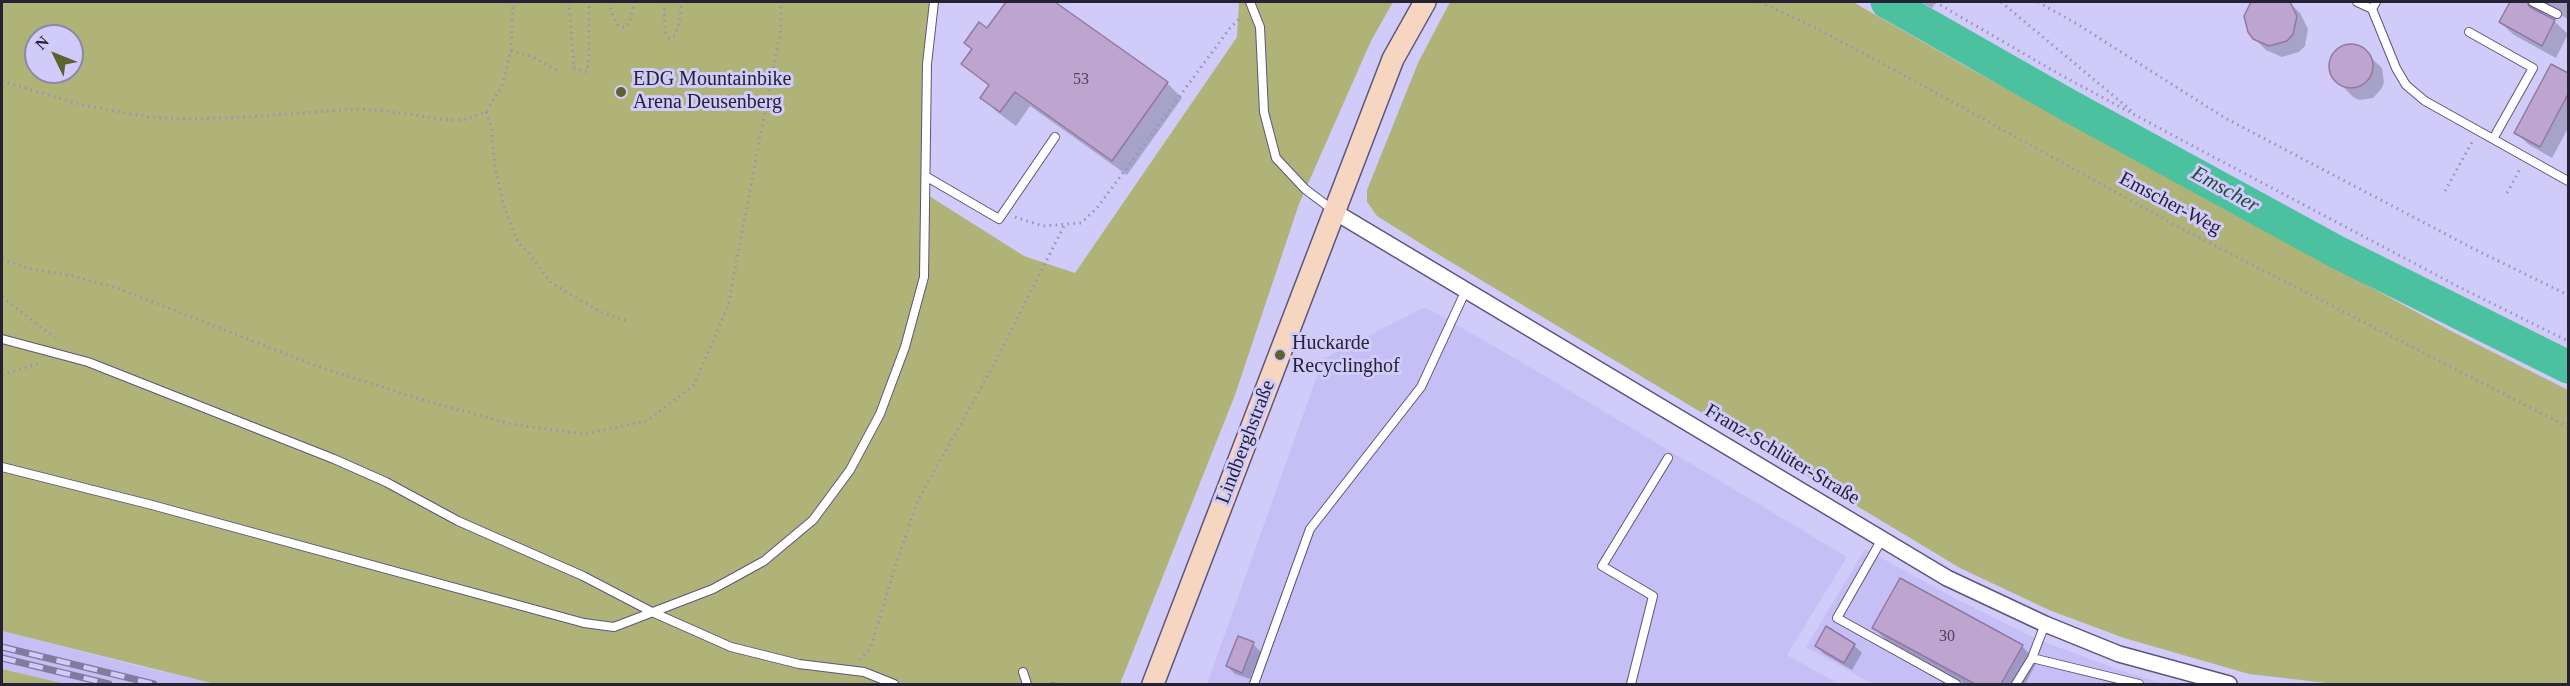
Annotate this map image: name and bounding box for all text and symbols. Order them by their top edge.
north arrow [24,24,84,84]
text: N [32,33,52,53]
place label: EDG Mountainbike Arena Deusenberg [633,68,791,115]
house number: 53 [1073,70,1089,90]
marker: EDG Mountainbike Arena Deusenberg [614,85,628,99]
water label: Emscher [2187,161,2263,219]
street label: Emscher-Weg [2115,167,2225,241]
place label: Huckarde Recyclinghof [1292,332,1400,379]
marker: Huckarde Recyclinghof [1273,348,1287,362]
street label: Lindberghstraße [1211,377,1281,507]
street label: Franz-Schlüter-Straße [1700,399,1864,511]
house number: 30 [1939,627,1955,647]

